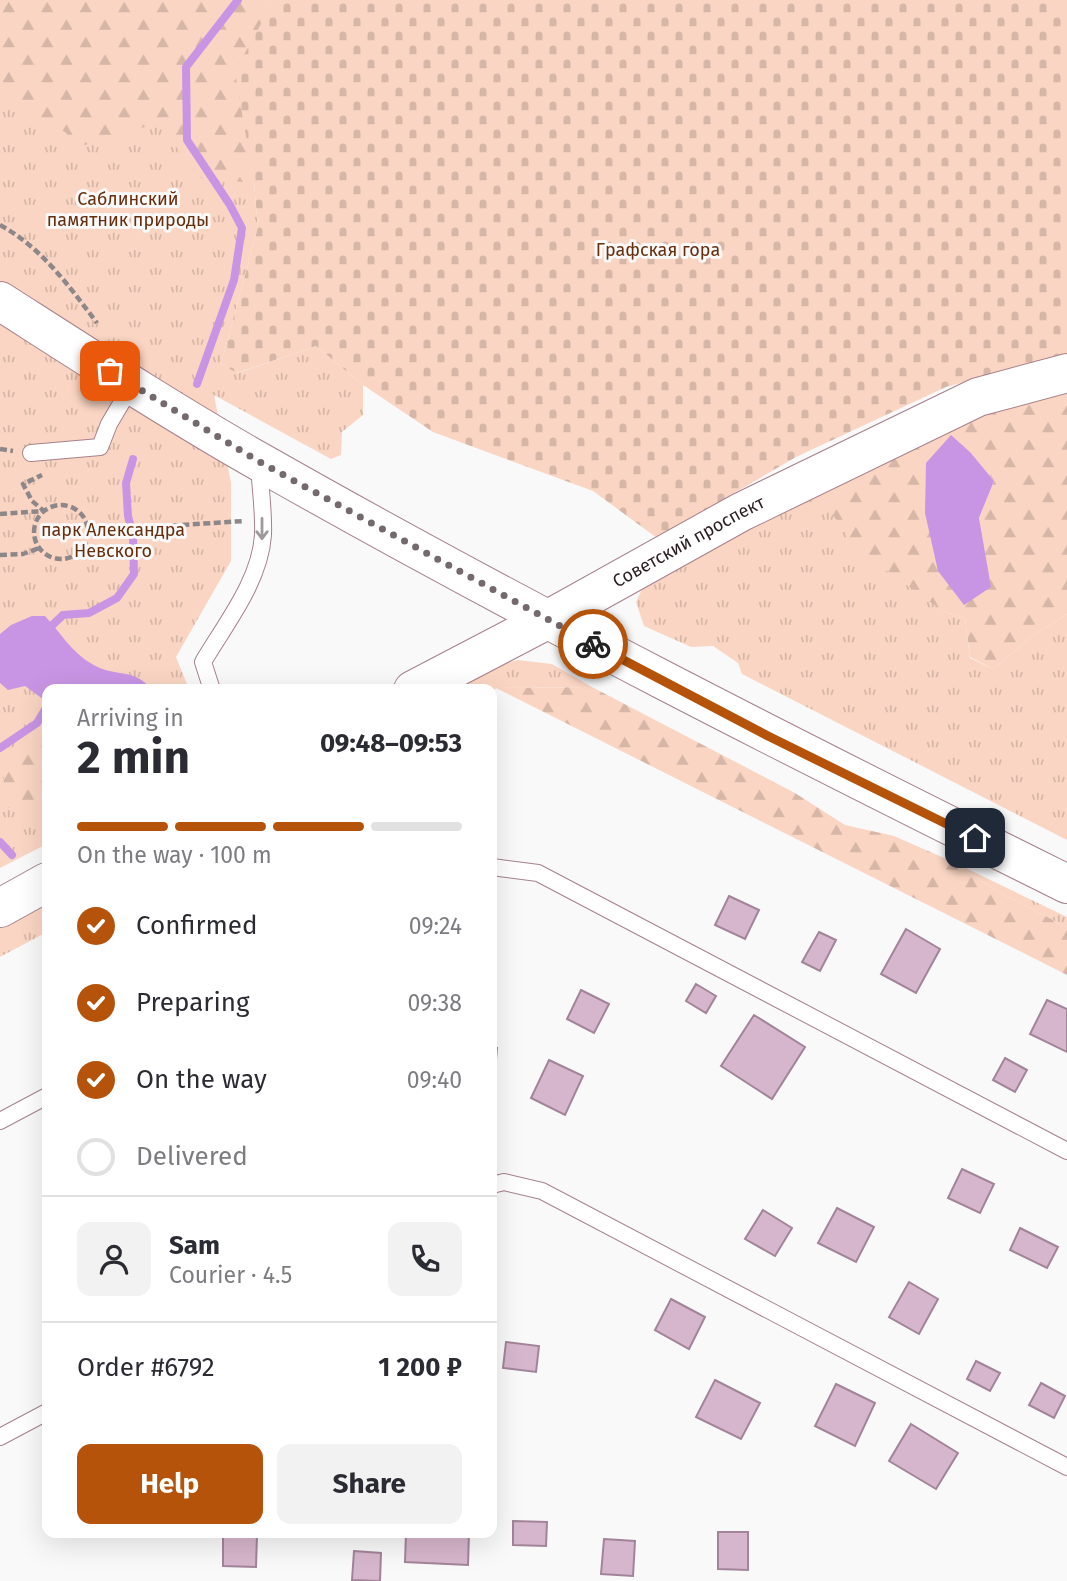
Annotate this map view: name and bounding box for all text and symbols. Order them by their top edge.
park label: Саблинский памятник природы [47,188,209,231]
park label: Графская гора [596,239,720,261]
pin [80,341,140,401]
icon: bag [91,352,129,390]
street label: Советский проспект [609,491,769,592]
one-way arrow [255,517,268,540]
park label: парк Александра Невского [41,519,185,562]
courier [558,609,628,679]
icon: bike [574,625,612,663]
text: Arriving in [77,704,184,732]
text: 09:48–09:53 [320,728,462,759]
text: 2 min [77,730,190,785]
pin [945,808,1005,868]
icon: home [956,819,994,857]
text: On the way · 100 m [77,841,272,869]
icon: check [77,907,115,945]
text: Confirmed [136,910,257,941]
text: 09:24 [409,912,462,940]
icon: check [77,984,115,1022]
text: Preparing [136,987,249,1018]
text: 09:38 [407,989,462,1017]
icon: check [77,1061,115,1099]
text: On the way [136,1064,267,1095]
text: 09:40 [407,1066,462,1094]
text: Delivered [136,1141,248,1172]
button: person [77,1222,151,1296]
button: phone [388,1222,462,1296]
text: Sam [169,1230,220,1261]
text: Courier · 4.5 [169,1261,292,1289]
text: Order #6792 [77,1352,215,1383]
text: 1 200 ₽ [378,1352,462,1383]
button: Help [77,1444,263,1524]
button: Share [277,1444,462,1524]

